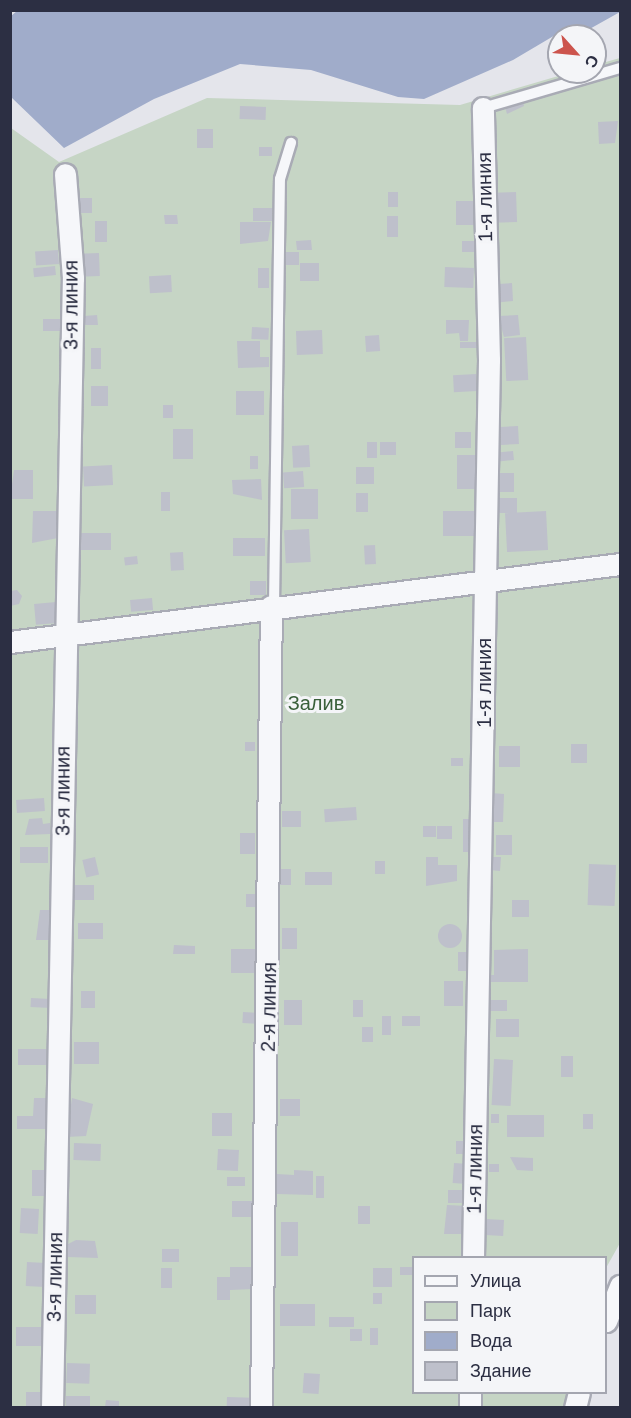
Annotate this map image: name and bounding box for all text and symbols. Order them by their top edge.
north arrow [547,24,607,84]
text: С [582,52,602,71]
street label: 1-я линия [472,152,498,242]
street label: 3-я линия [59,260,83,350]
street label: 1-я линия [472,638,496,728]
park label: Залив [288,691,344,715]
street label: 3-я линия [51,746,75,836]
street label: 2-я линия [256,962,282,1052]
street label: 1-я линия [462,1124,488,1214]
street label: 3-я линия [42,1232,68,1322]
legend [412,1256,607,1394]
text: Улица [470,1271,521,1291]
text: Парк [470,1301,511,1321]
text: Вода [470,1331,512,1351]
text: Здание [470,1361,531,1381]

